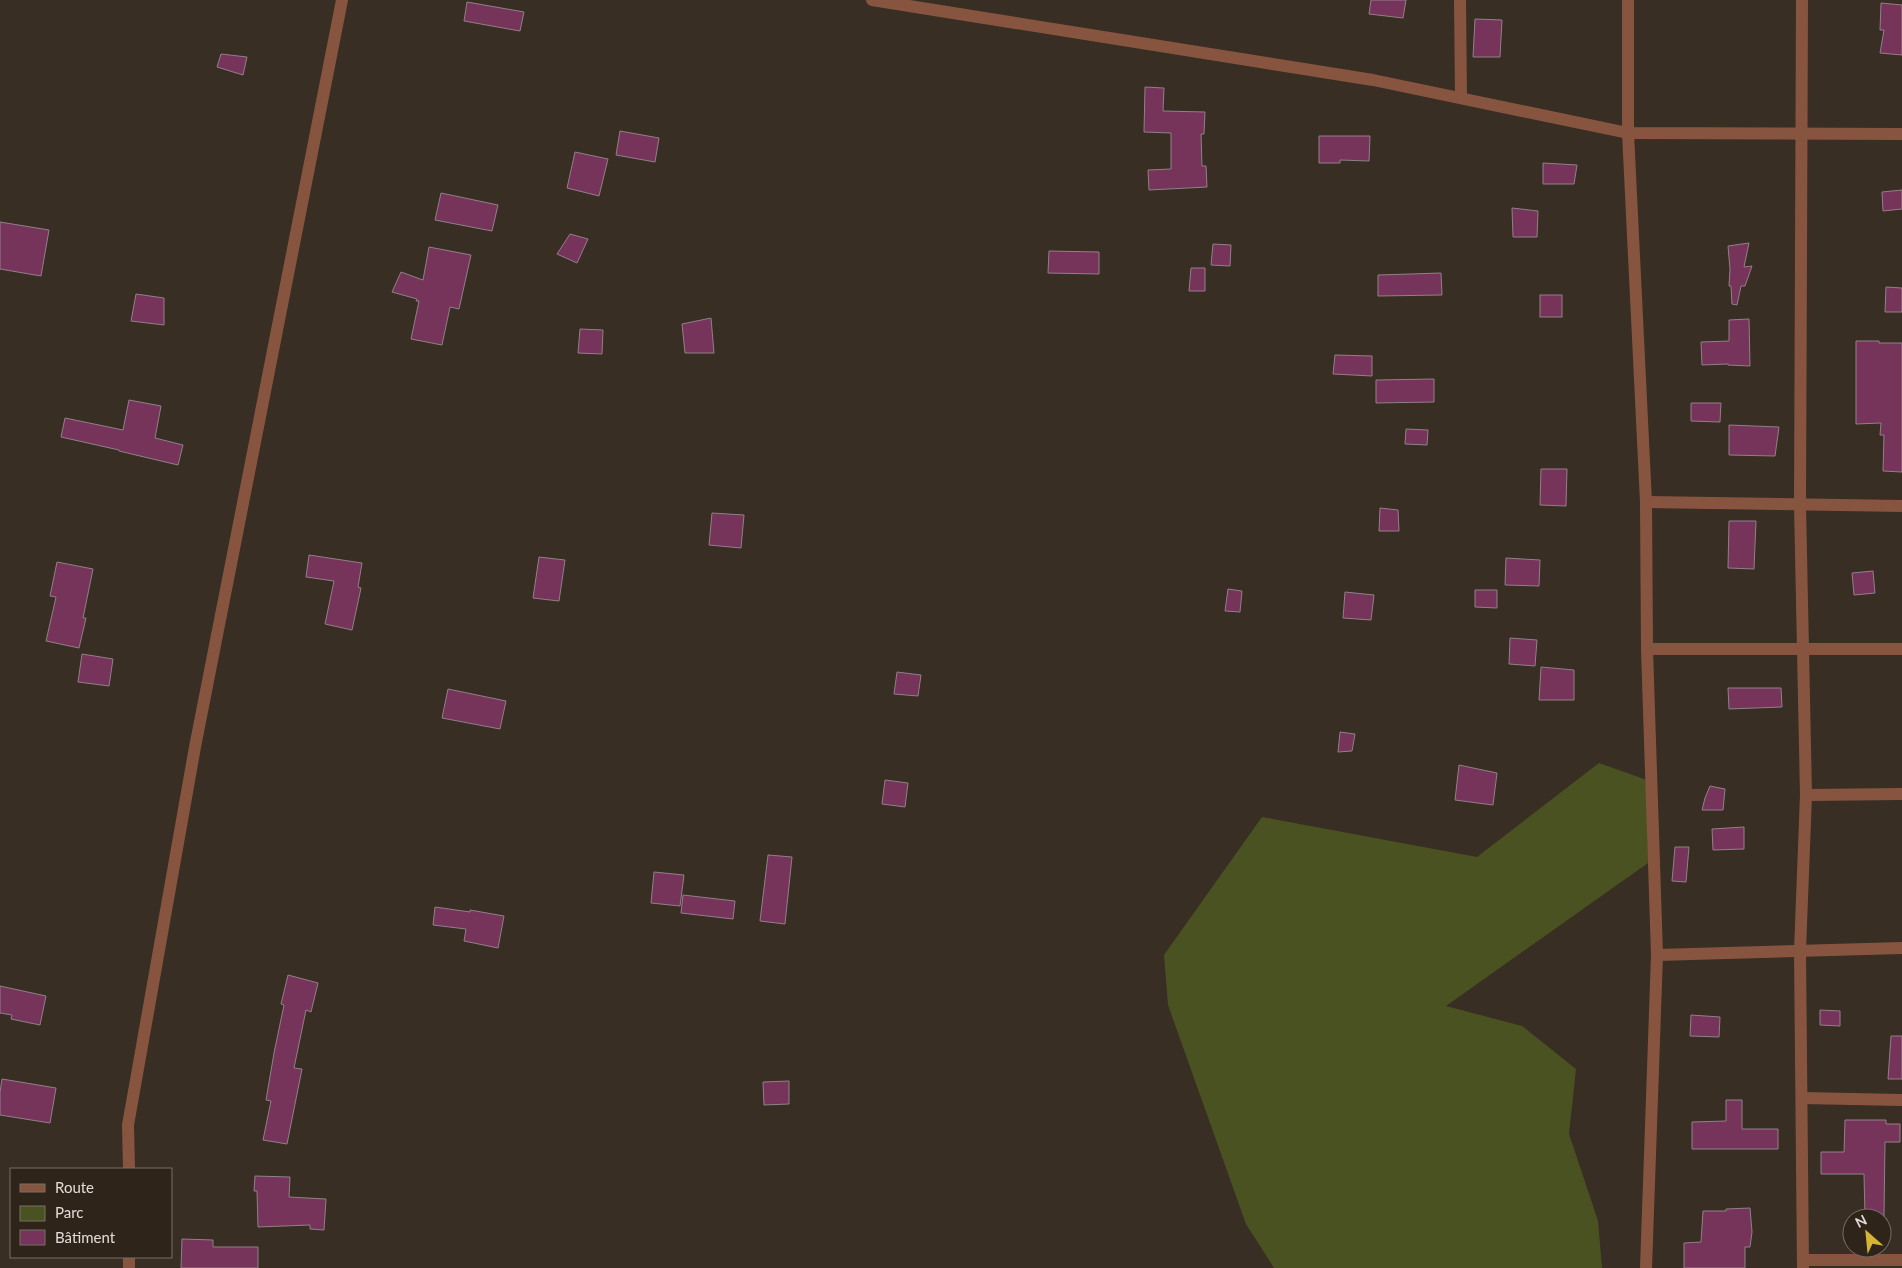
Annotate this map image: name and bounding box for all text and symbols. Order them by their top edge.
legend [10,1168,172,1258]
text: Route [55,1178,94,1196]
text: Parc [55,1203,84,1221]
north arrow [1842,1208,1892,1258]
text: N [1852,1211,1870,1231]
text: Bâtiment [55,1228,116,1246]

